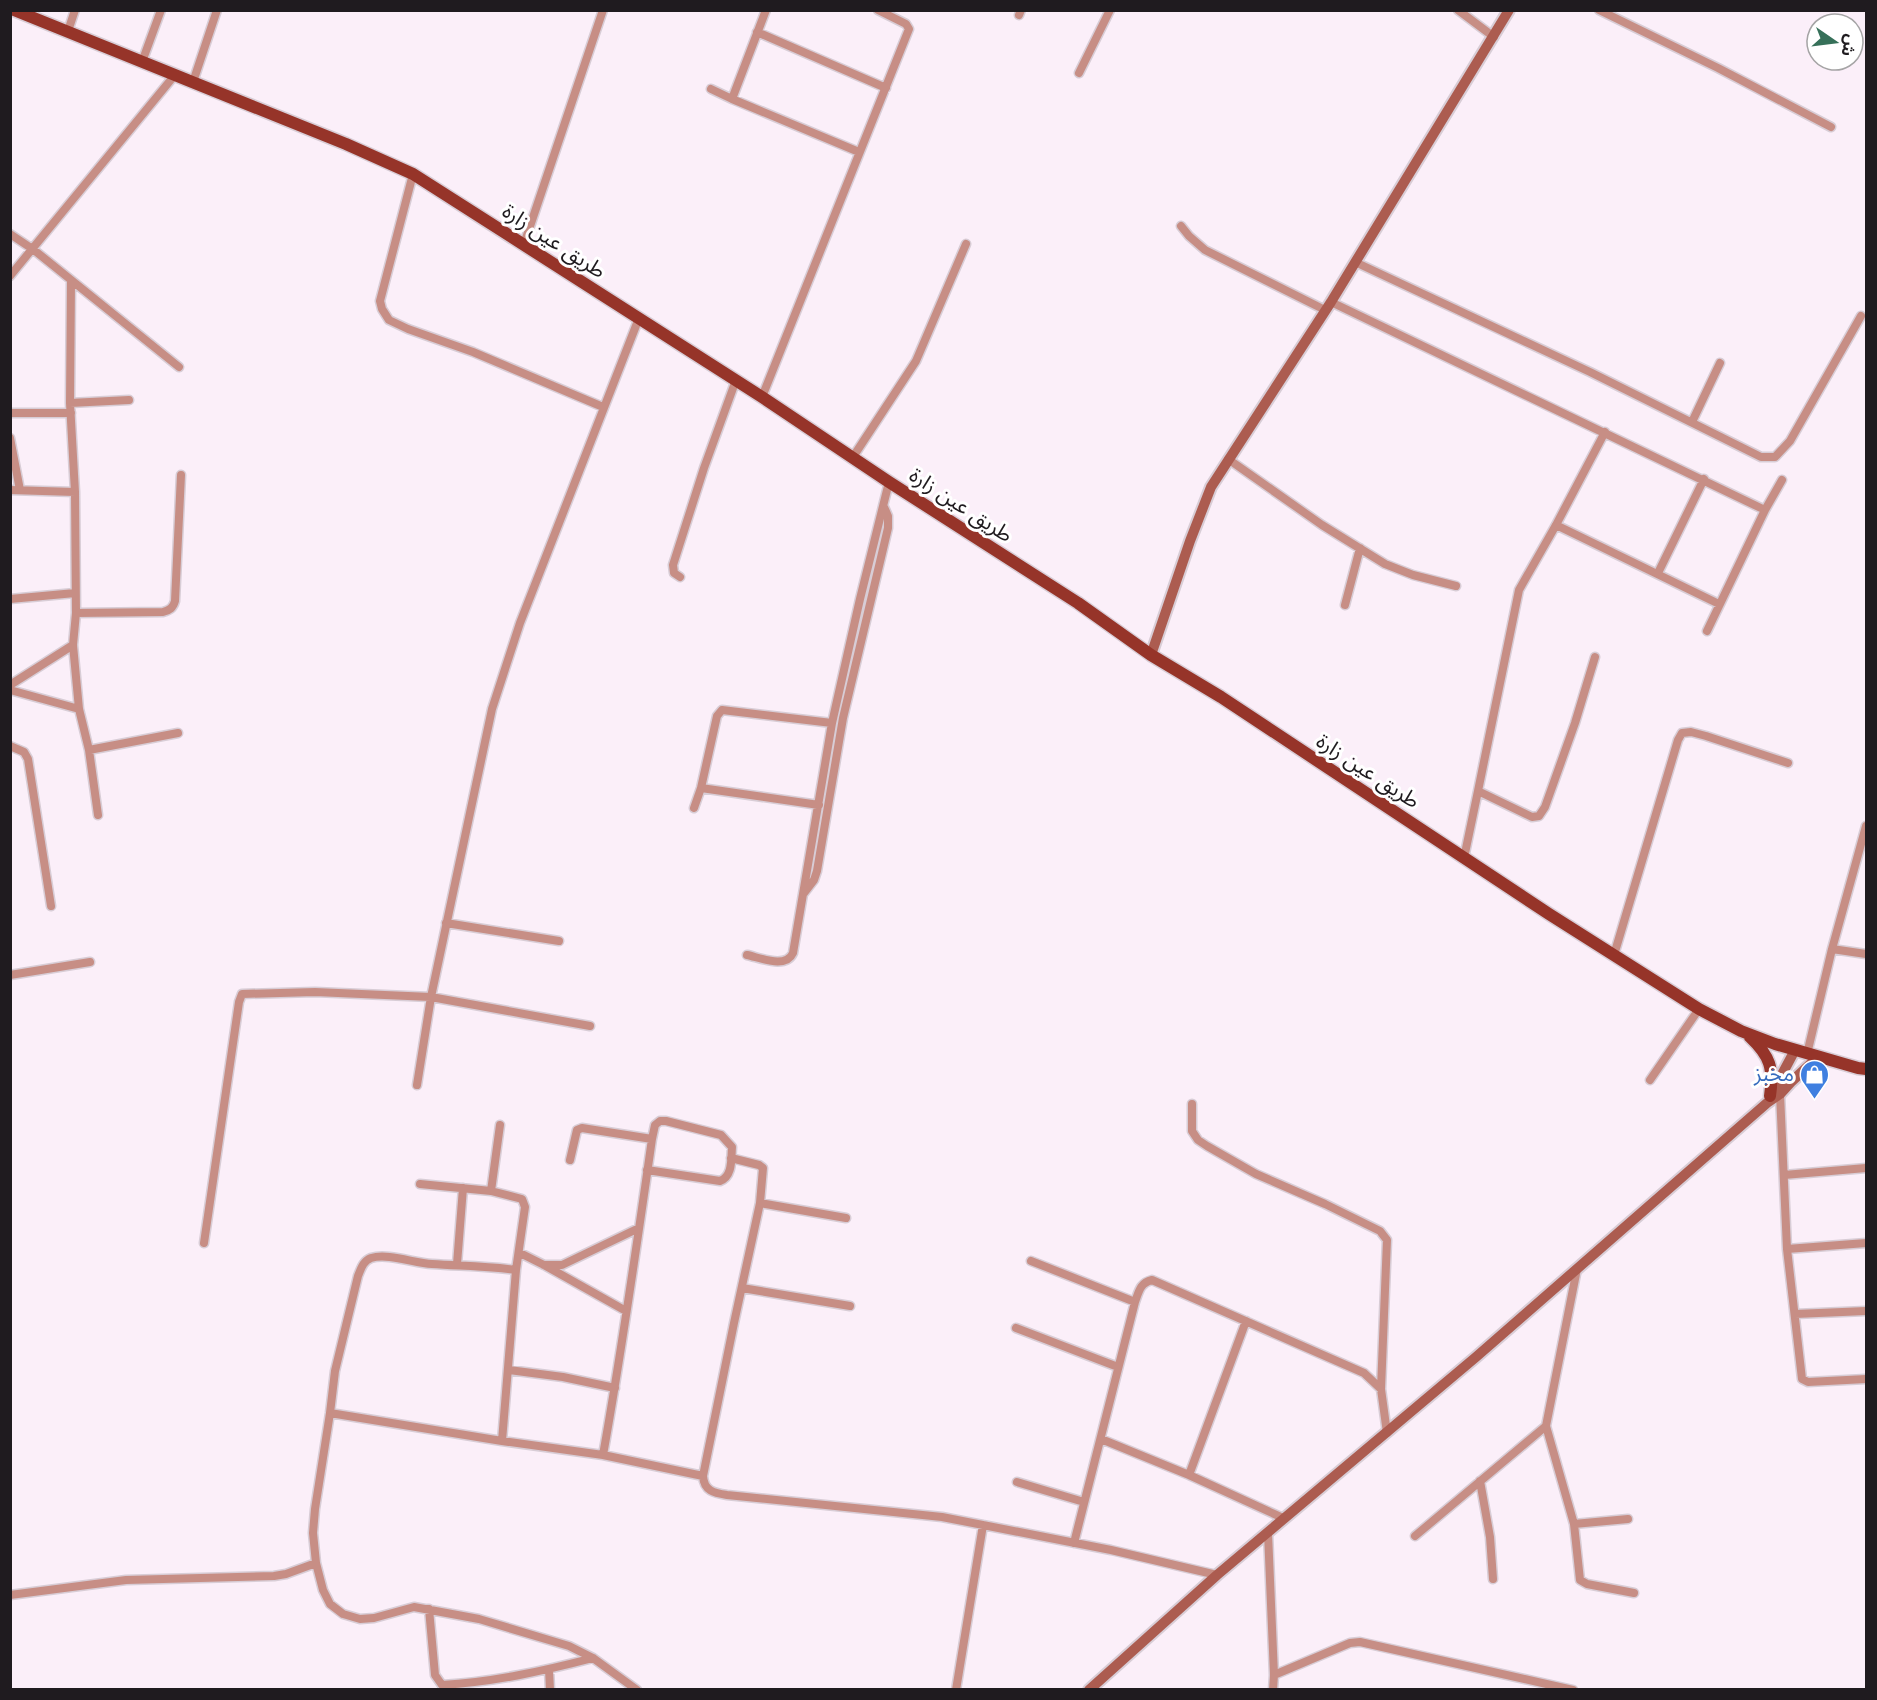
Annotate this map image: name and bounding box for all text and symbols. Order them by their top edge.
north arrow [1805,12,1865,72]
text: ش [1837,33,1860,58]
street label: طريق عين زارة [497,199,610,284]
street label: طريق عين زارة [904,463,1017,548]
street label: طريق عين زارة [1311,729,1424,814]
shop icon: مخبز [1799,1058,1831,1100]
place label: مخبز [1753,1062,1794,1086]

